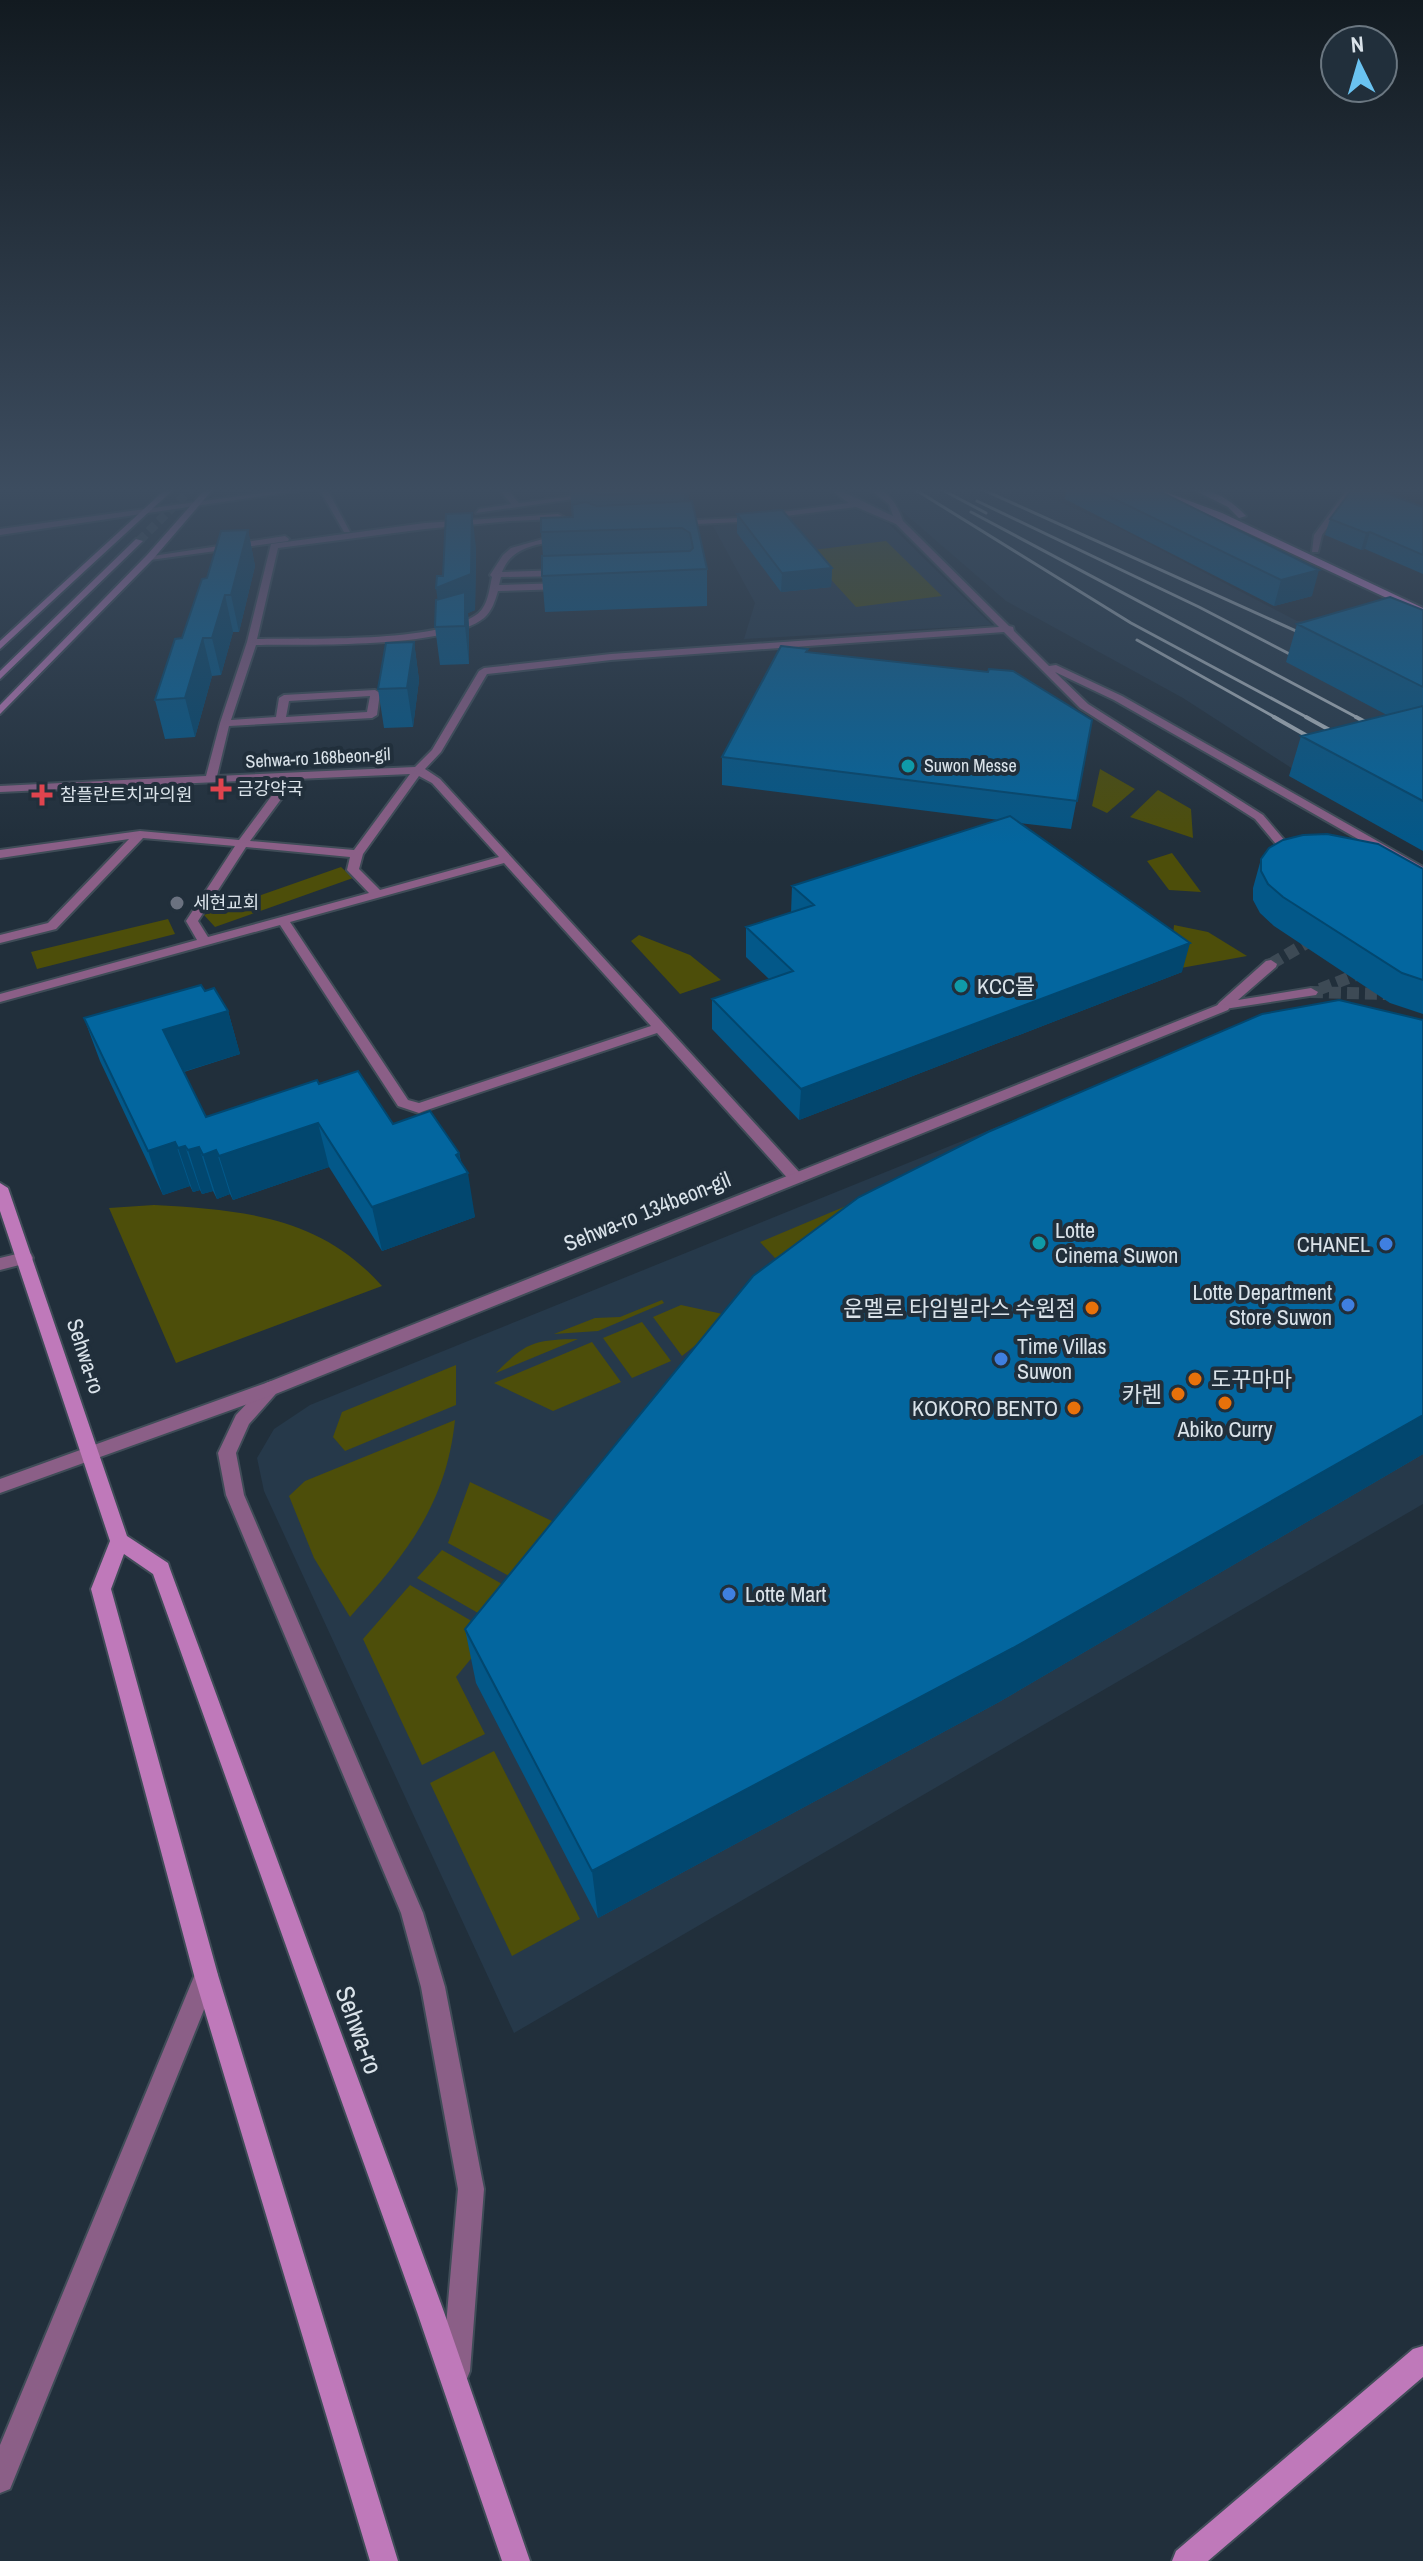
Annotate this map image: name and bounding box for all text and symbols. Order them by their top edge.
north arrow [1319,24,1399,104]
text: N [1349,29,1365,60]
street label: Sehwa-ro 168beon-gil [245,741,391,774]
place label: Suwon Messe [924,753,1017,778]
marker: Suwon Messe [899,757,917,775]
place label: 금강약국 [237,776,303,801]
marker: 금강약국 [212,780,230,798]
place label: 참플란트치과의원 [60,782,192,807]
marker: 참플란트치과의원 [31,784,53,806]
place label: 세현교회 [193,890,259,915]
marker: 세현교회 [168,894,186,912]
place label: KCC몰 [977,971,1035,1001]
marker: KCC몰 [952,977,970,995]
street label: Sehwa-ro 134beon-gil [559,1164,735,1258]
place label: Lotte Cinema Suwon [1055,1215,1178,1270]
place label: CHANEL [1297,1229,1370,1259]
marker: Lotte Cinema Suwon [1030,1234,1048,1252]
marker: CHANEL [1377,1235,1395,1253]
place label: Lotte Department Store Suwon [1193,1277,1332,1332]
place label: 운멜로 타임빌라스 수원점 [843,1293,1076,1323]
marker: Lotte Department Store Suwon [1339,1296,1357,1314]
marker: 운멜로 타임빌라스 수원점 [1083,1299,1101,1317]
street label: Sehwa-ro [60,1315,112,1397]
place label: Time Villas Suwon [1017,1331,1107,1386]
marker: Time Villas Suwon [992,1350,1010,1368]
place label: 도꾸마마 [1211,1364,1292,1394]
marker: 도꾸마마 [1186,1370,1204,1388]
place label: 카렌 [1122,1379,1162,1409]
marker: 카렌 [1169,1385,1187,1403]
place label: KOKORO BENTO [912,1393,1058,1423]
marker: Abiko Curry [1216,1394,1234,1412]
marker: KOKORO BENTO [1065,1399,1083,1417]
place label: Abiko Curry [1176,1414,1273,1444]
place label: Lotte Mart [745,1579,826,1609]
marker: Lotte Mart [720,1585,738,1603]
street label: Sehwa-ro [327,1981,392,2079]

